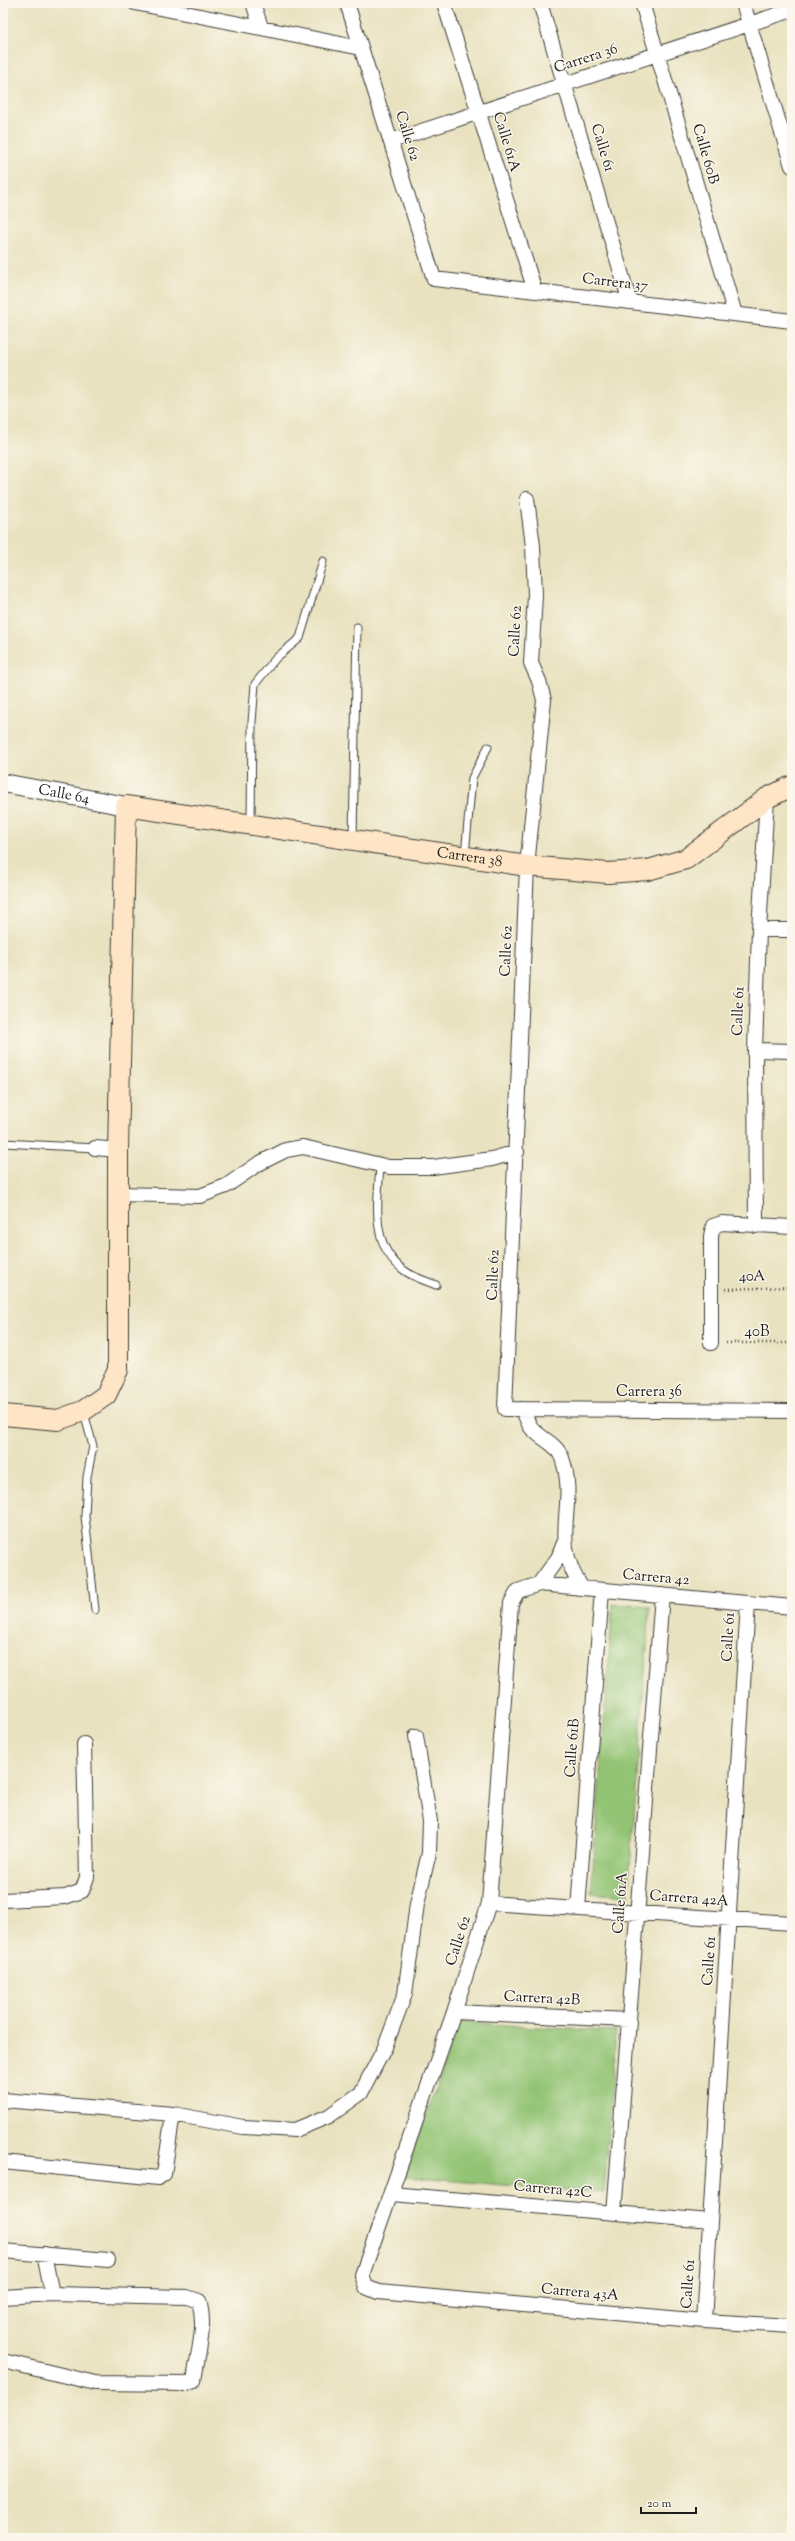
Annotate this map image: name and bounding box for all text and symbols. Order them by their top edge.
street label: Carrera 36 [551,39,621,79]
street label: Calle 62 [389,108,425,164]
street label: Calle 61A [487,109,525,175]
street label: Calle 61 [585,121,619,175]
street label: Calle 60B [686,121,724,187]
street label: Carrera 37 [581,269,650,298]
street label: Calle 62 [504,605,528,657]
street label: Calle 64 [36,779,92,810]
street label: Carrera 38 [435,842,504,873]
street label: Calle 62 [496,925,518,977]
street label: Calle 61 [728,986,750,1036]
street label: Calle 62 [483,1249,505,1301]
street label: 40A [738,1266,766,1288]
street label: 40B [745,1322,770,1343]
street label: Carrera 36 [616,1382,682,1403]
street label: Carrera 42 [622,1565,690,1591]
street label: Calle 61 [717,1612,741,1662]
street label: Calle 61B [560,1717,586,1778]
street label: Calle 61A [608,1871,634,1935]
street label: Carrera 42A [649,1886,729,1912]
street label: Calle 62 [441,1913,477,1969]
street label: Calle 61 [698,1936,722,1986]
street label: Carrera 42B [503,1987,581,2012]
street label: Carrera 42C [513,2176,593,2204]
street label: Calle 61 [677,2259,701,2309]
street label: Carrera 43A [540,2279,620,2307]
scale bar [641,2489,696,2515]
text: 20 m [647,2495,672,2513]

